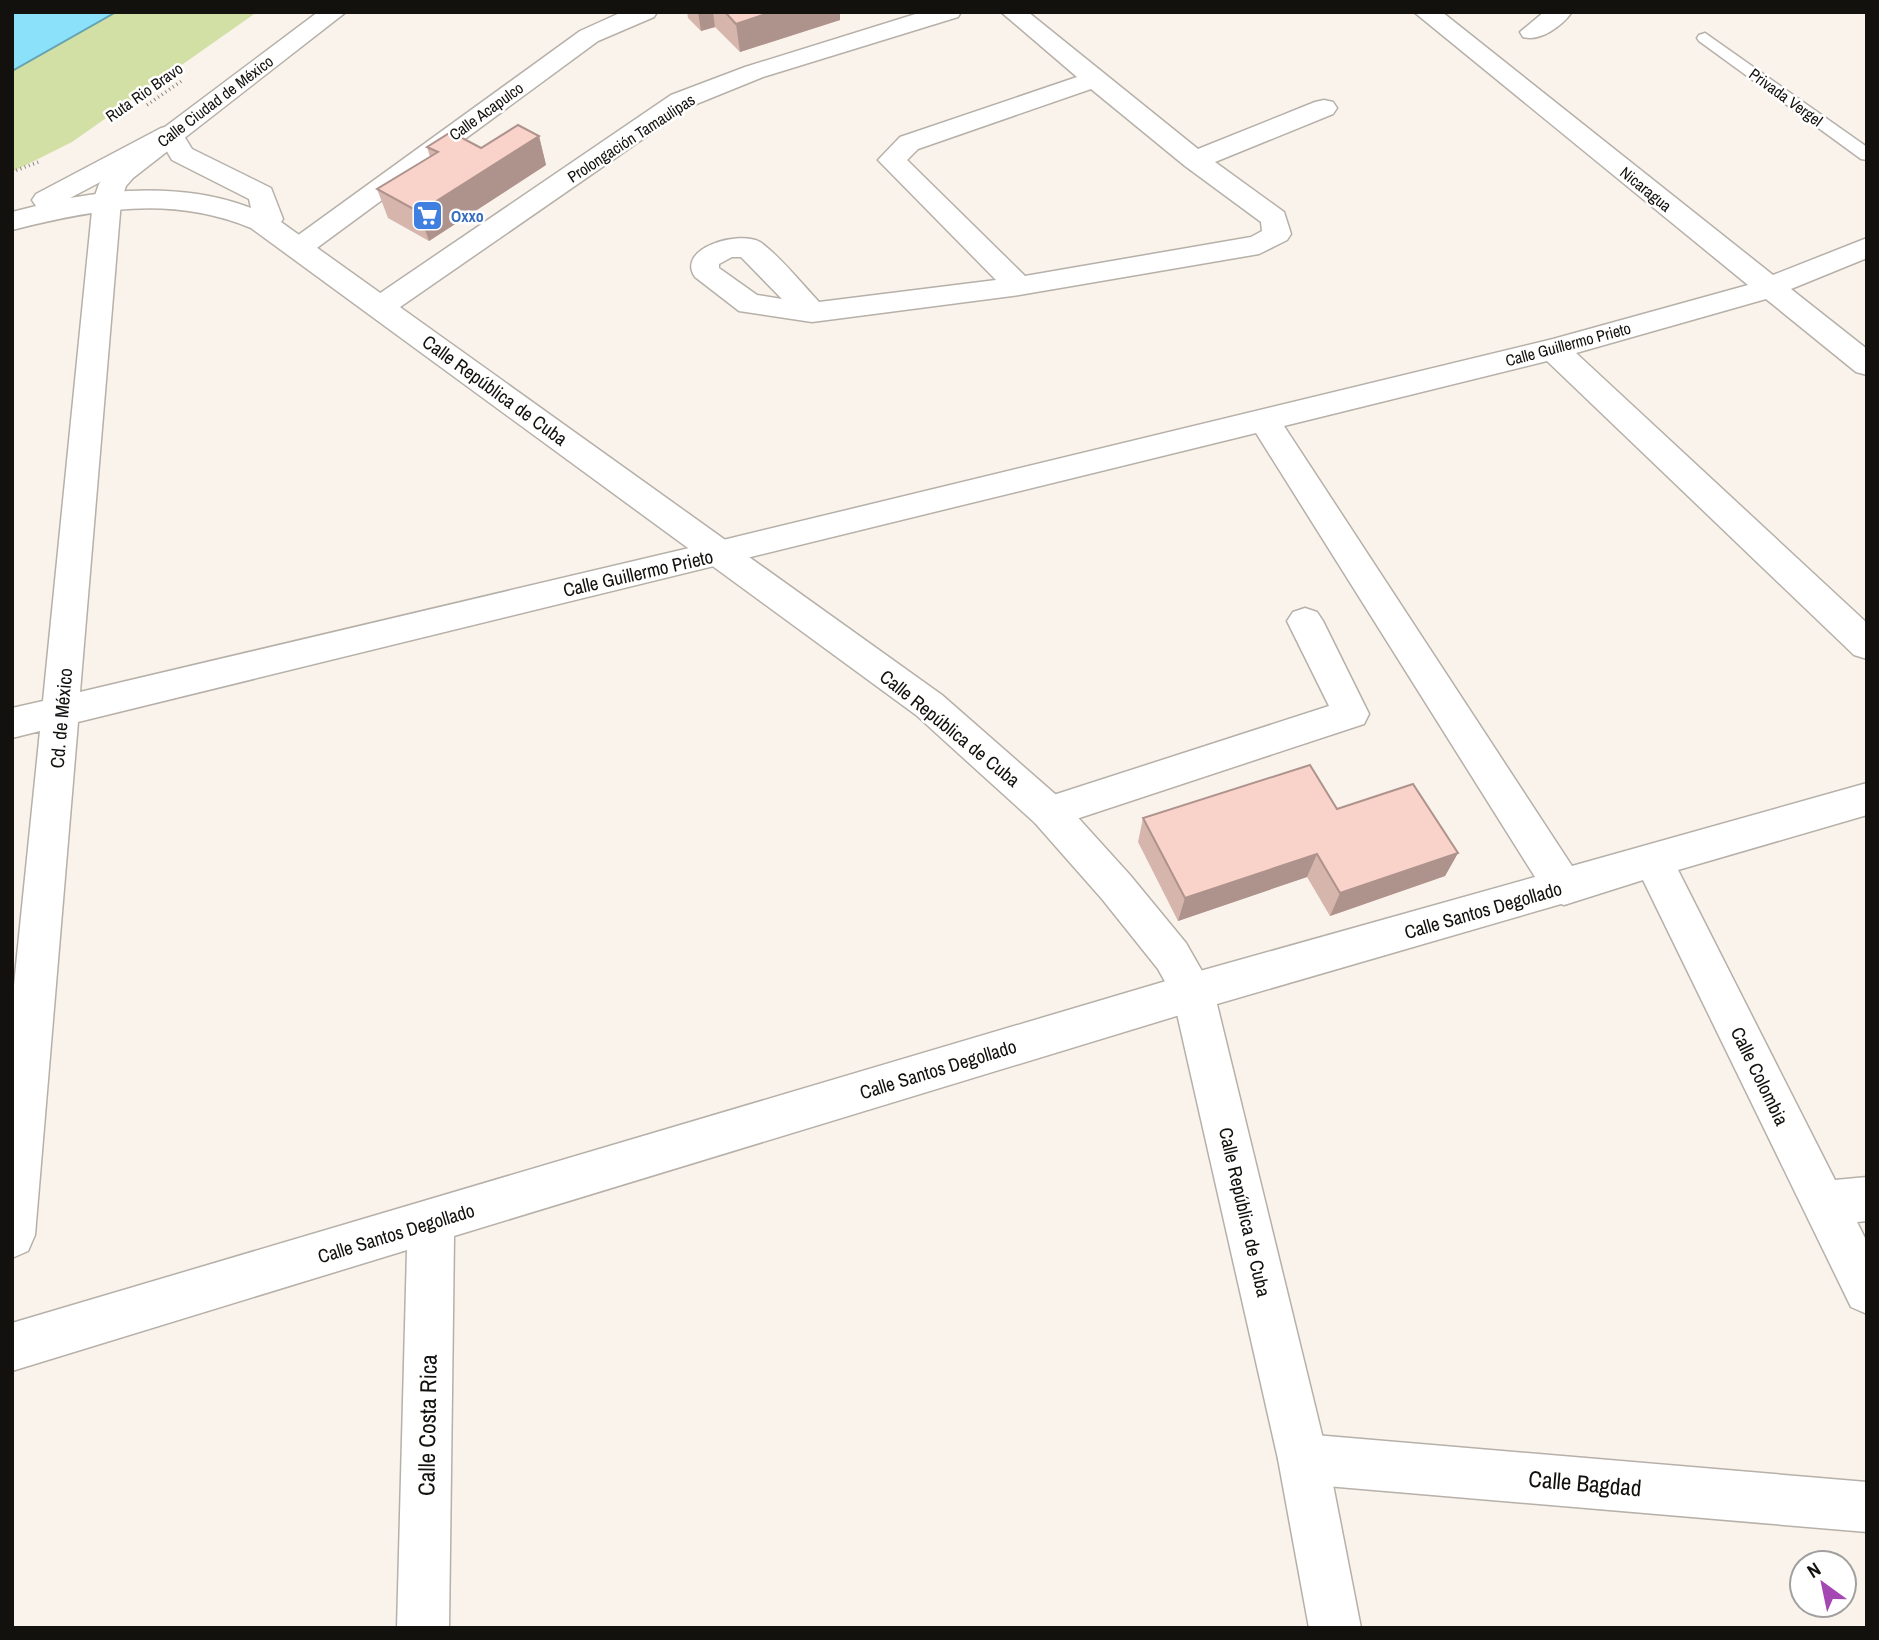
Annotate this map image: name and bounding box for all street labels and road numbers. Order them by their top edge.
street label: Calle Ciudad de México [152,50,278,152]
street label: Ruta Rio Bravo [101,57,187,127]
street label: Privada Vergel [1745,63,1827,131]
street label: Calle Acapulco [444,77,528,145]
street label: Prolongación Tamaulipas [563,88,699,188]
street label: Nicaragua [1616,161,1677,217]
street label: Calle Guillermo Prieto [1503,317,1633,371]
street label: Calle República de Cuba [417,329,573,452]
street label: Calle Guillermo Prieto [560,543,716,603]
street label: Calle República de Cuba [875,663,1026,793]
street label: Cd. de México [44,667,78,769]
street label: Calle Santos Degollado [1401,875,1565,945]
street label: Calle Colombia [1725,1022,1795,1130]
street label: Calle Santos Degollado [856,1033,1020,1105]
street label: Calle República de Cuba [1213,1125,1277,1300]
street label: Calle Santos Degollado [314,1197,478,1269]
street label: Calle Costa Rica [410,1353,444,1496]
street label: Calle Bagdad [1527,1463,1643,1503]

